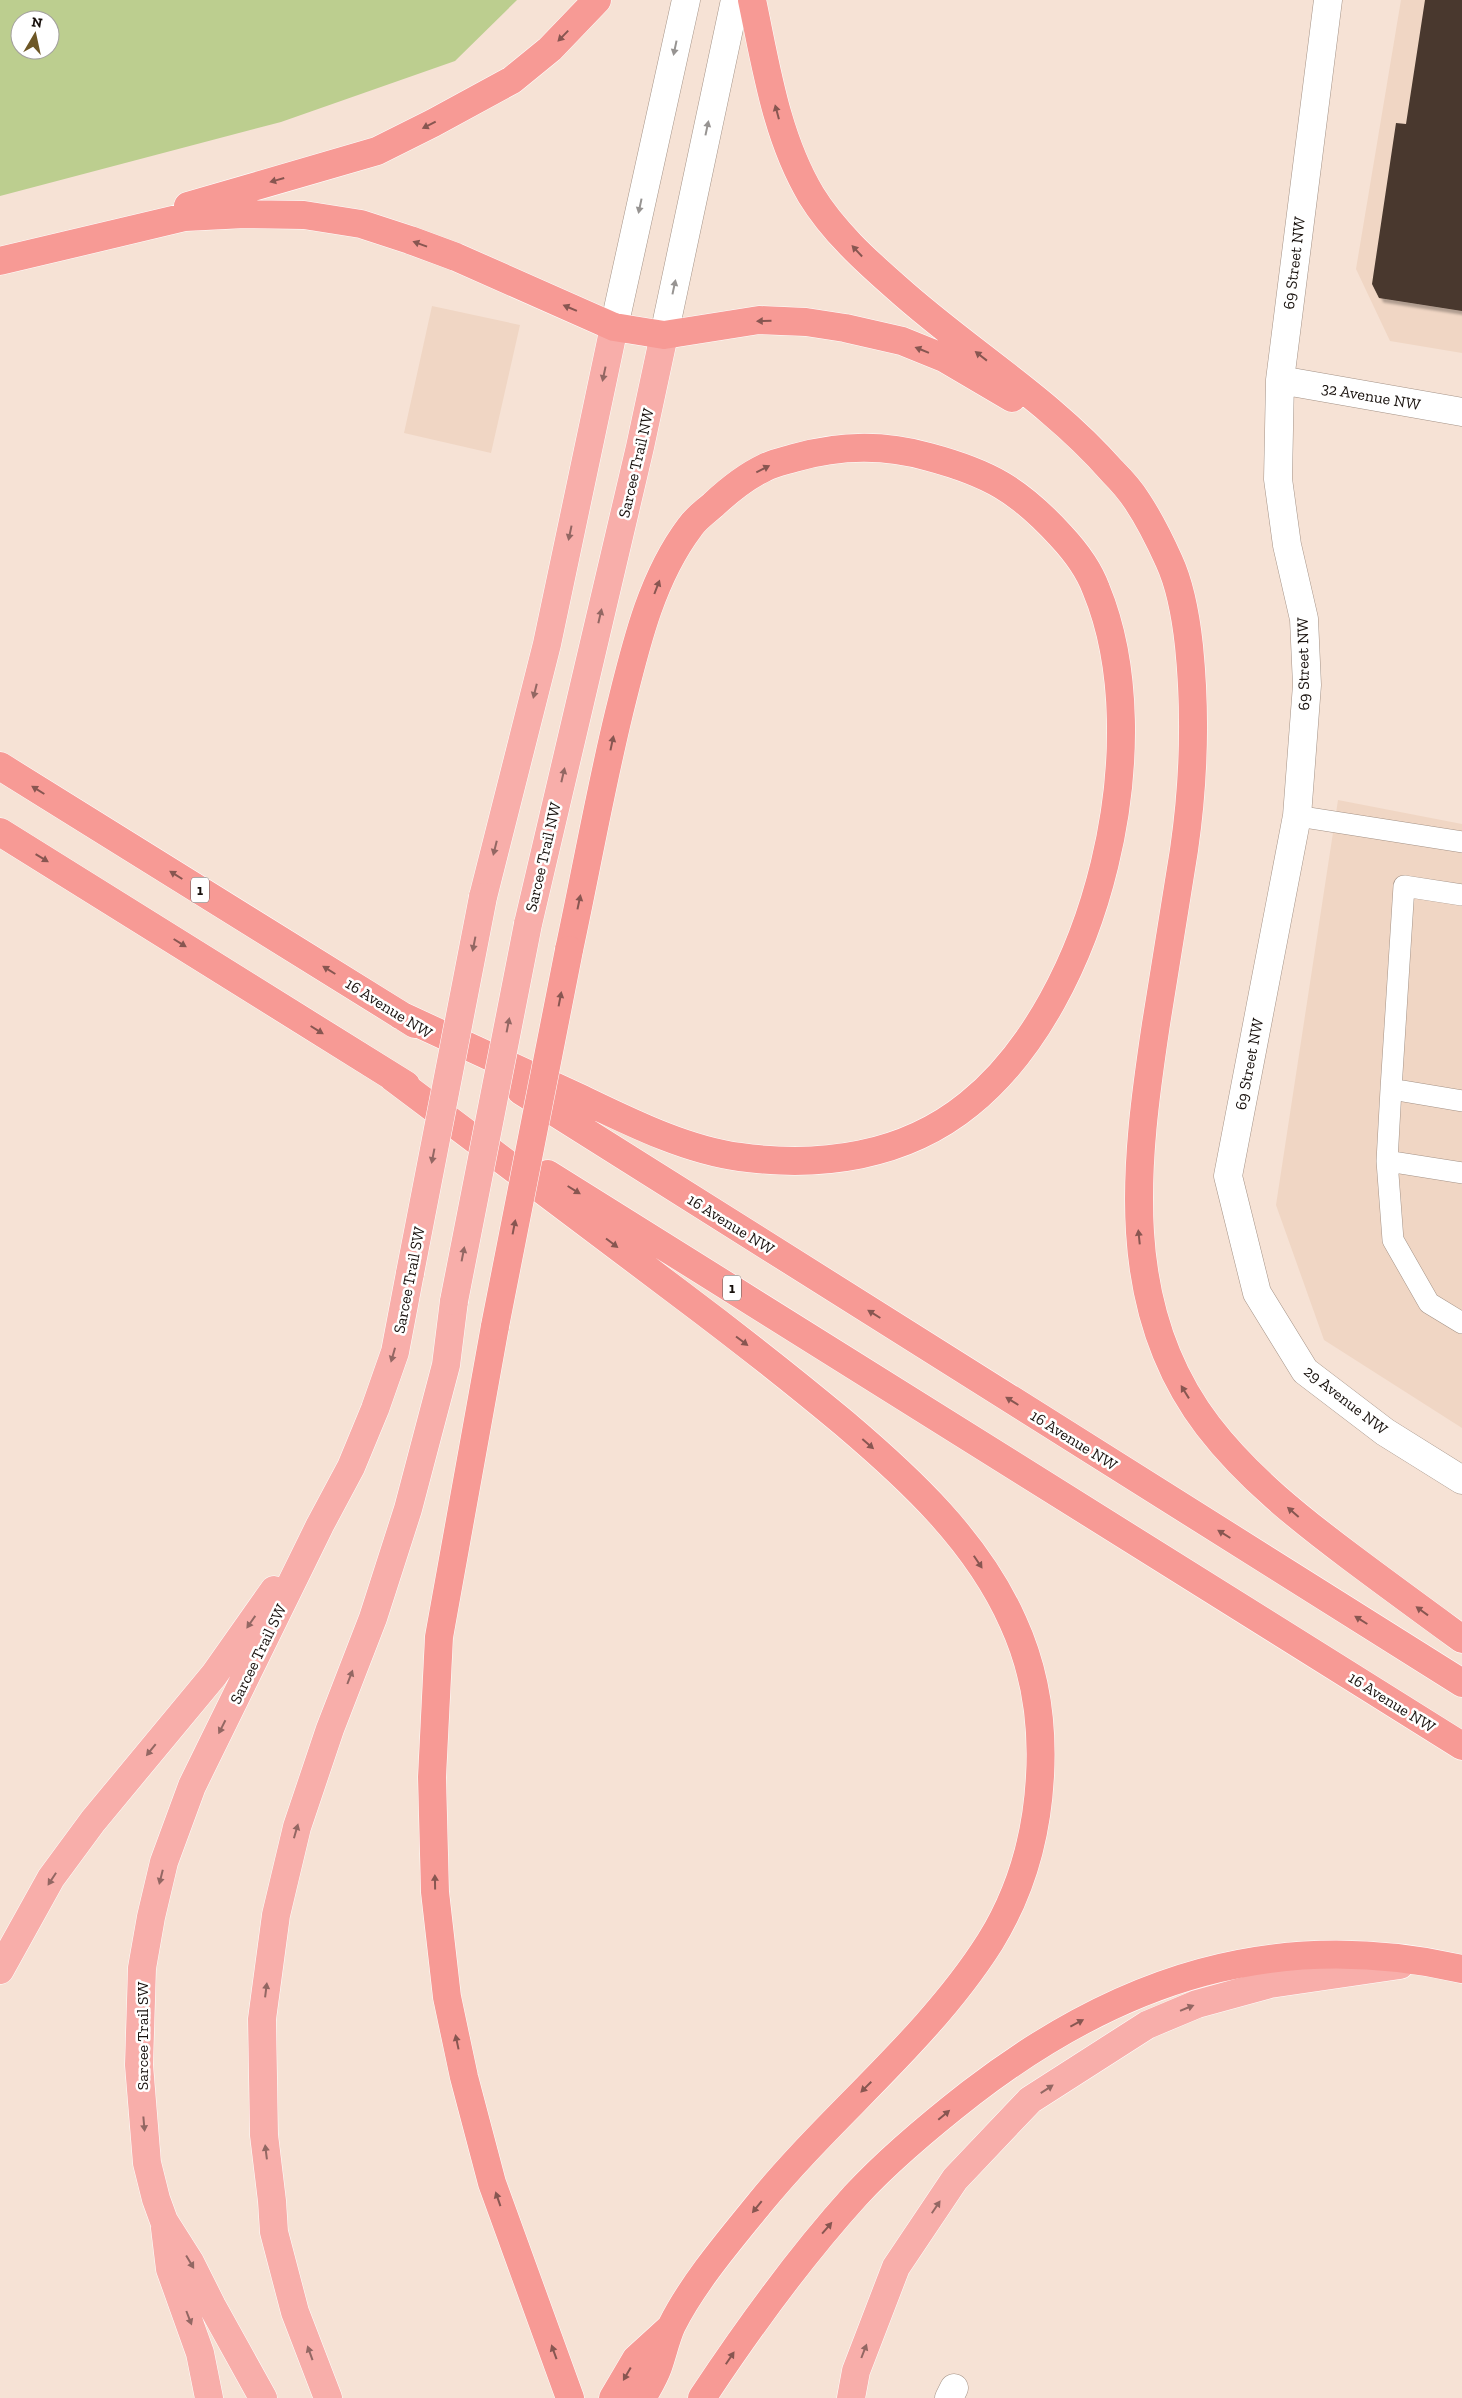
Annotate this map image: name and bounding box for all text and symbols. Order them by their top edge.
north arrow [10,10,60,60]
text: N [30,13,44,32]
one-way arrow [557,29,569,41]
one-way arrow [671,40,679,55]
one-way arrow [773,105,781,120]
one-way arrow [422,121,436,129]
one-way arrow [703,121,711,136]
one-way arrow [269,177,284,185]
one-way arrow [636,199,644,214]
street label: 69 Street NW [1279,216,1309,310]
one-way arrow [412,240,427,248]
one-way arrow [851,245,863,257]
one-way arrow [670,280,678,295]
one-way arrow [563,303,577,311]
one-way arrow [755,317,771,325]
one-way arrow [915,345,930,353]
one-way arrow [974,351,988,361]
one-way arrow [600,367,608,382]
street label: 32 Avenue NW [1320,378,1422,414]
street label: Sarcee Trail NW [614,406,658,520]
one-way arrow [755,465,770,473]
one-way arrow [566,526,574,542]
one-way arrow [654,580,661,595]
one-way arrow [596,609,604,624]
street label: 69 Street NW [1293,617,1313,711]
one-way arrow [531,683,539,698]
one-way arrow [608,736,616,751]
one-way arrow [559,767,567,782]
one-way arrow [32,785,45,794]
street label: Sarcee Trail NW [521,800,565,914]
one-way arrow [491,841,499,856]
one-way arrow [35,853,48,862]
one-way arrow [170,871,183,880]
road number: 1 [191,878,209,902]
one-way arrow [575,895,583,910]
one-way arrow [469,937,477,953]
one-way arrow [173,939,186,948]
one-way arrow [323,966,336,975]
street label: 16 Avenue NW [342,974,436,1042]
one-way arrow [556,991,564,1007]
street label: 69 Street NW [1231,1016,1267,1112]
one-way arrow [504,1017,512,1033]
one-way arrow [311,1025,324,1035]
one-way arrow [428,1148,436,1164]
one-way arrow [567,1186,580,1195]
street label: 16 Avenue NW [684,1190,778,1258]
one-way arrow [511,1219,519,1235]
street label: Sarcee Trail SW [389,1225,429,1335]
one-way arrow [1135,1229,1143,1245]
one-way arrow [605,1237,618,1248]
one-way arrow [460,1245,468,1261]
road number: 1 [723,1276,741,1300]
one-way arrow [868,1310,881,1319]
one-way arrow [735,1335,748,1346]
one-way arrow [389,1348,397,1363]
street label: 29 Avenue NW [1300,1361,1392,1439]
one-way arrow [1180,1385,1190,1398]
one-way arrow [1005,1397,1018,1406]
street label: 16 Avenue NW [1027,1406,1121,1474]
one-way arrow [861,1438,874,1449]
one-way arrow [1287,1506,1300,1517]
one-way arrow [1217,1529,1230,1539]
one-way arrow [973,1555,983,1569]
street label: Sarcee Trail SW [226,1601,290,1707]
one-way arrow [1416,1605,1429,1616]
one-way arrow [246,1615,256,1629]
one-way arrow [1355,1615,1368,1625]
street label: 16 Avenue NW [1345,1668,1439,1736]
one-way arrow [346,1669,354,1684]
one-way arrow [218,1720,226,1734]
one-way arrow [146,1744,157,1757]
one-way arrow [293,1823,301,1838]
one-way arrow [157,1869,165,1884]
one-way arrow [47,1872,57,1885]
one-way arrow [430,1873,438,1889]
street label: Sarcee Trail SW [133,1982,152,2090]
one-way arrow [262,1982,270,1998]
one-way arrow [1180,2004,1195,2012]
one-way arrow [1070,2019,1084,2027]
one-way arrow [453,2035,461,2050]
one-way arrow [861,2081,873,2093]
one-way arrow [1040,2084,1054,2094]
one-way arrow [937,2109,950,2120]
one-way arrow [140,2117,148,2133]
one-way arrow [262,2144,270,2160]
one-way arrow [494,2192,501,2207]
one-way arrow [751,2200,762,2213]
one-way arrow [932,2200,941,2213]
one-way arrow [821,2222,833,2234]
one-way arrow [186,2256,195,2269]
one-way arrow [186,2311,193,2326]
one-way arrow [860,2343,868,2358]
one-way arrow [306,2345,314,2360]
one-way arrow [549,2345,557,2359]
one-way arrow [725,2351,734,2364]
one-way arrow [623,2366,631,2381]

